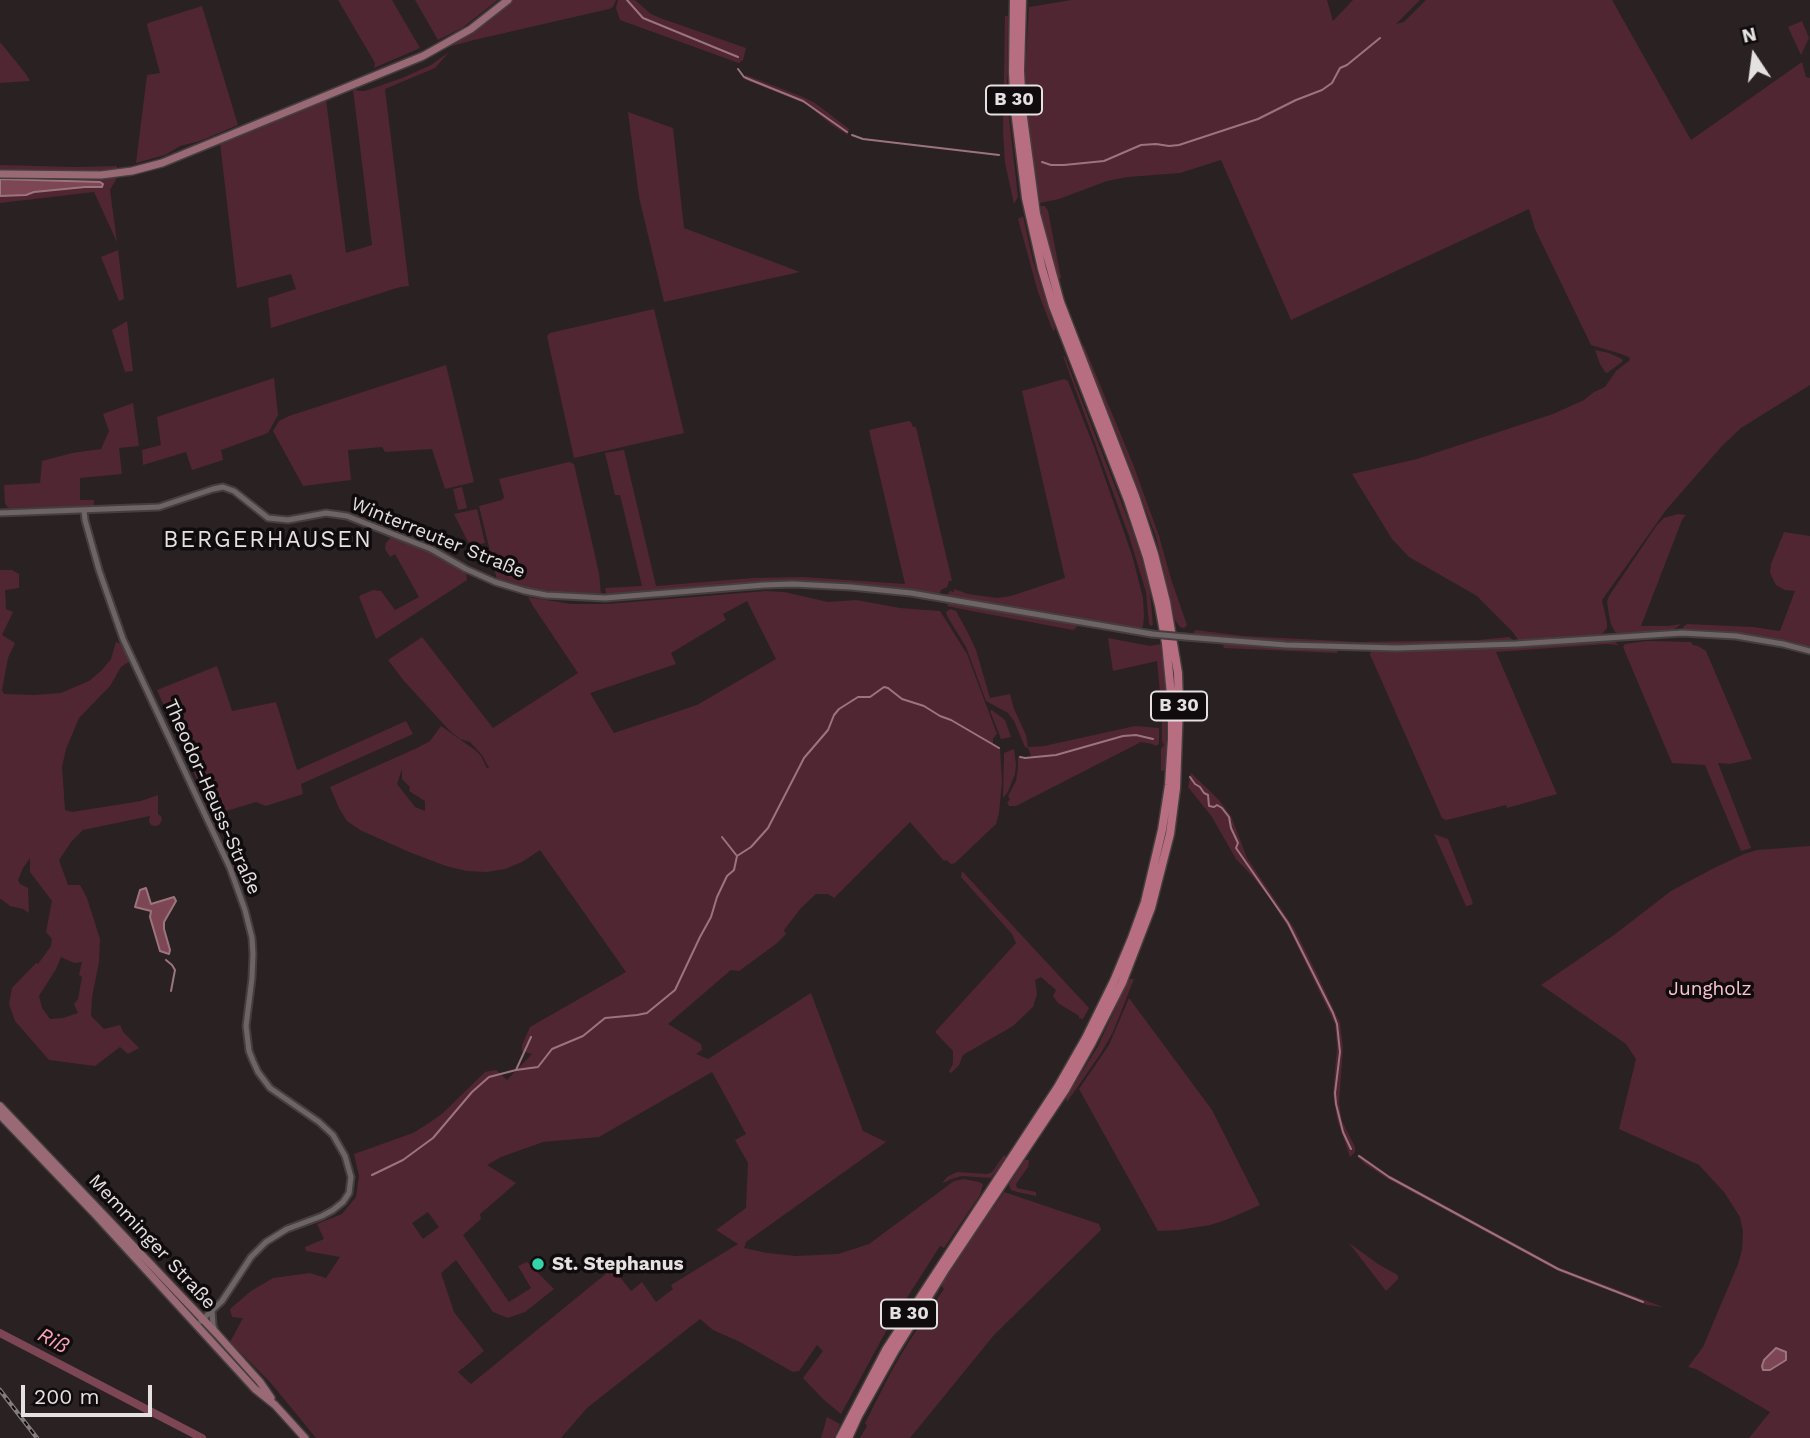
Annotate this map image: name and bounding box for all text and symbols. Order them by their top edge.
north arrow [1719,21,1789,91]
text: N [1740,22,1759,48]
road number: B 30 [986,86,1042,114]
street label: Winterreuter Straße [348,493,528,583]
district label: BERGERHAUSEN [165,526,371,554]
road number: B 30 [1151,692,1207,720]
street label: Theodor-Heuss-Straße [159,696,265,898]
park label: Jungholz [1668,978,1752,1000]
street label: Memminger Straße [83,1170,221,1314]
place label: St. Stephanus [552,1253,684,1275]
marker: St. Stephanus [530,1256,546,1272]
road number: B 30 [881,1300,937,1329]
water label: Riß [33,1323,73,1359]
scale bar [24,1372,156,1416]
text: 200 m [34,1384,100,1409]

